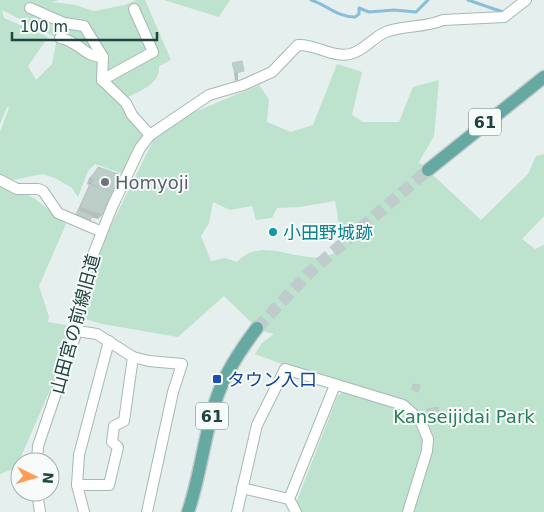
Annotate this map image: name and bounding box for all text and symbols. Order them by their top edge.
scale bar [12,10,158,42]
text: 100 m [20,18,68,36]
road number: 61 [469,108,501,136]
place label: Homyoji [115,172,189,193]
marker: Homyoji [99,176,111,188]
place label: 小田野城跡 [283,222,373,243]
marker: 小田野城跡 [267,226,279,238]
street label: 山田宮の前線旧道 [46,252,104,396]
place label: タウン入口 [227,369,317,390]
marker: タウン入口 [211,373,223,385]
road number: 61 [196,402,228,430]
park label: Kanseijidai Park [393,406,535,427]
north arrow [10,452,60,502]
text: N [39,472,56,485]

